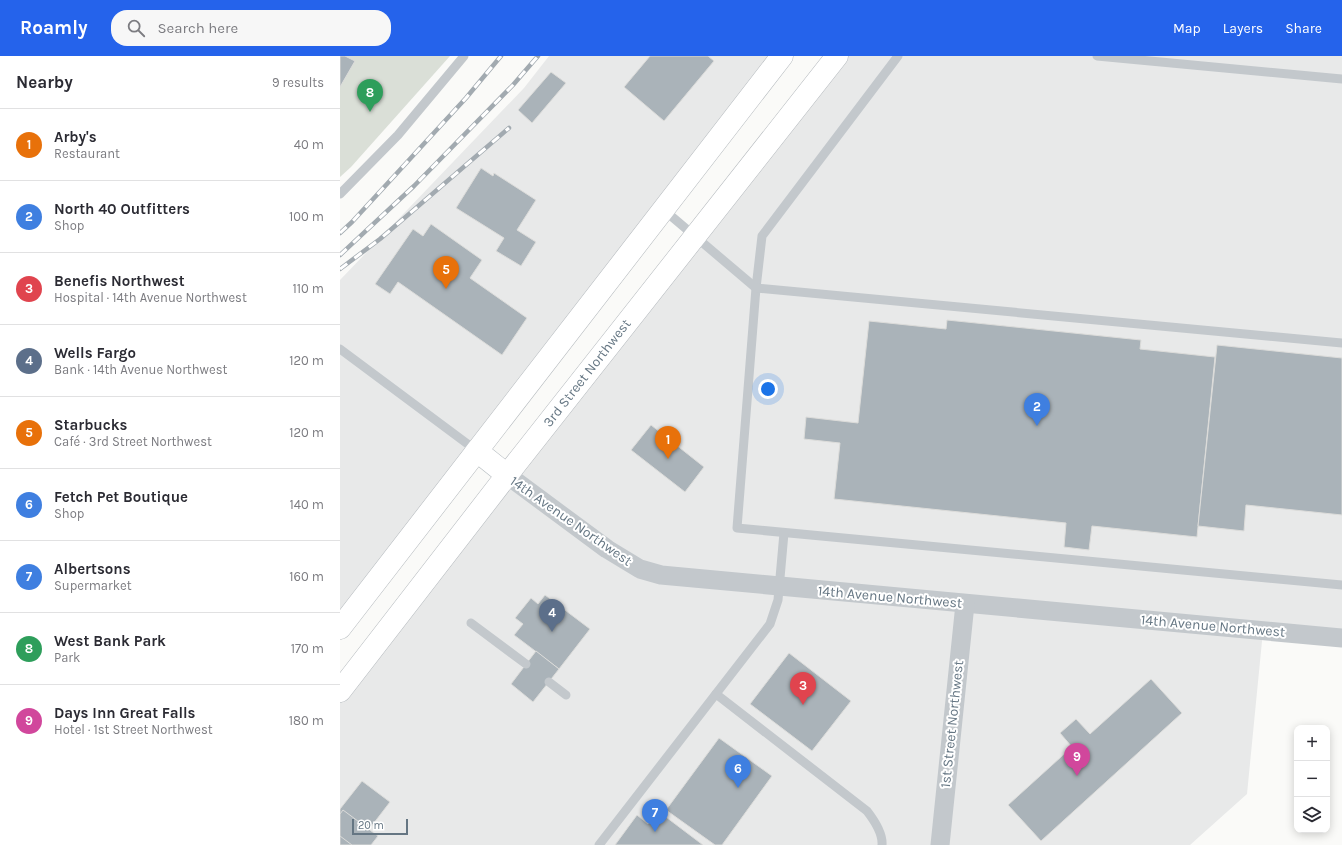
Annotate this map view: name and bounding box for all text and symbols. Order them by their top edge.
search box [111,10,391,46]
text: Roamly [20,17,87,39]
icon: search [125,17,147,39]
text: Search here [157,19,238,37]
text: Map [1173,20,1201,37]
text: Layers [1223,20,1263,37]
text: Share [1285,20,1322,37]
text: Nearby [16,72,73,92]
text: 9 results [272,75,324,90]
pin: 8 [357,79,383,112]
text: Arby's [54,128,97,146]
text: 1 [27,137,31,152]
text: 40 m [294,137,324,152]
text: Restaurant [54,146,120,161]
text: North 40 Outfitters [54,200,190,218]
text: 2 [25,209,33,224]
text: 100 m [289,209,324,224]
text: Shop [54,218,84,233]
pin: 5 [433,256,459,289]
text: Benefis Northwest [54,272,185,290]
text: 3 [25,281,33,296]
text: 110 m [292,281,324,296]
text: Hospital · 14th Avenue Northwest [54,290,247,305]
street label: 3rd Street Northwest [539,315,635,431]
text: Wells Fargo [54,344,136,362]
text: 4 [25,353,33,368]
text: 120 m [289,353,324,368]
text: Bank · 14th Avenue Northwest [54,362,227,377]
your location [758,379,778,399]
pin: 2 [1024,393,1050,426]
text: Starbucks [54,416,127,434]
text: 5 [25,425,33,440]
text: 120 m [289,425,324,440]
pin: 1 [655,426,681,459]
text: Café · 3rd Street Northwest [54,434,212,449]
street label: 14th Avenue Northwest [507,472,635,570]
text: Fetch Pet Boutique [54,488,188,506]
text: 6 [25,497,33,512]
text: 140 m [289,497,324,512]
text: Shop [54,506,84,521]
text: Albertsons [54,560,131,578]
text: 7 [26,569,32,584]
text: 160 m [289,569,324,584]
text: Supermarket [54,578,132,593]
street label: 14th Avenue Northwest [817,582,963,612]
pin: 4 [539,599,565,632]
street label: 14th Avenue Northwest [1140,611,1286,641]
text: West Bank Park [54,632,166,650]
text: 8 [25,641,33,656]
text: 170 m [291,641,324,656]
text: Park [54,650,80,665]
street label: 1st Street Northwest [937,659,967,789]
pin: 3 [790,672,816,705]
text: Days Inn Great Falls [54,704,196,722]
text: 9 [25,713,33,728]
text: 180 m [289,713,324,728]
text: Hotel · 1st Street Northwest [54,722,213,737]
map controls [1294,725,1330,833]
button: + [1294,725,1330,761]
pin: 9 [1064,743,1090,776]
pin: 6 [725,755,751,788]
button: − [1294,761,1330,797]
button: layers [1294,797,1330,833]
pin: 7 [642,799,668,832]
scale bar [352,817,408,836]
text: 20 m [358,819,384,832]

